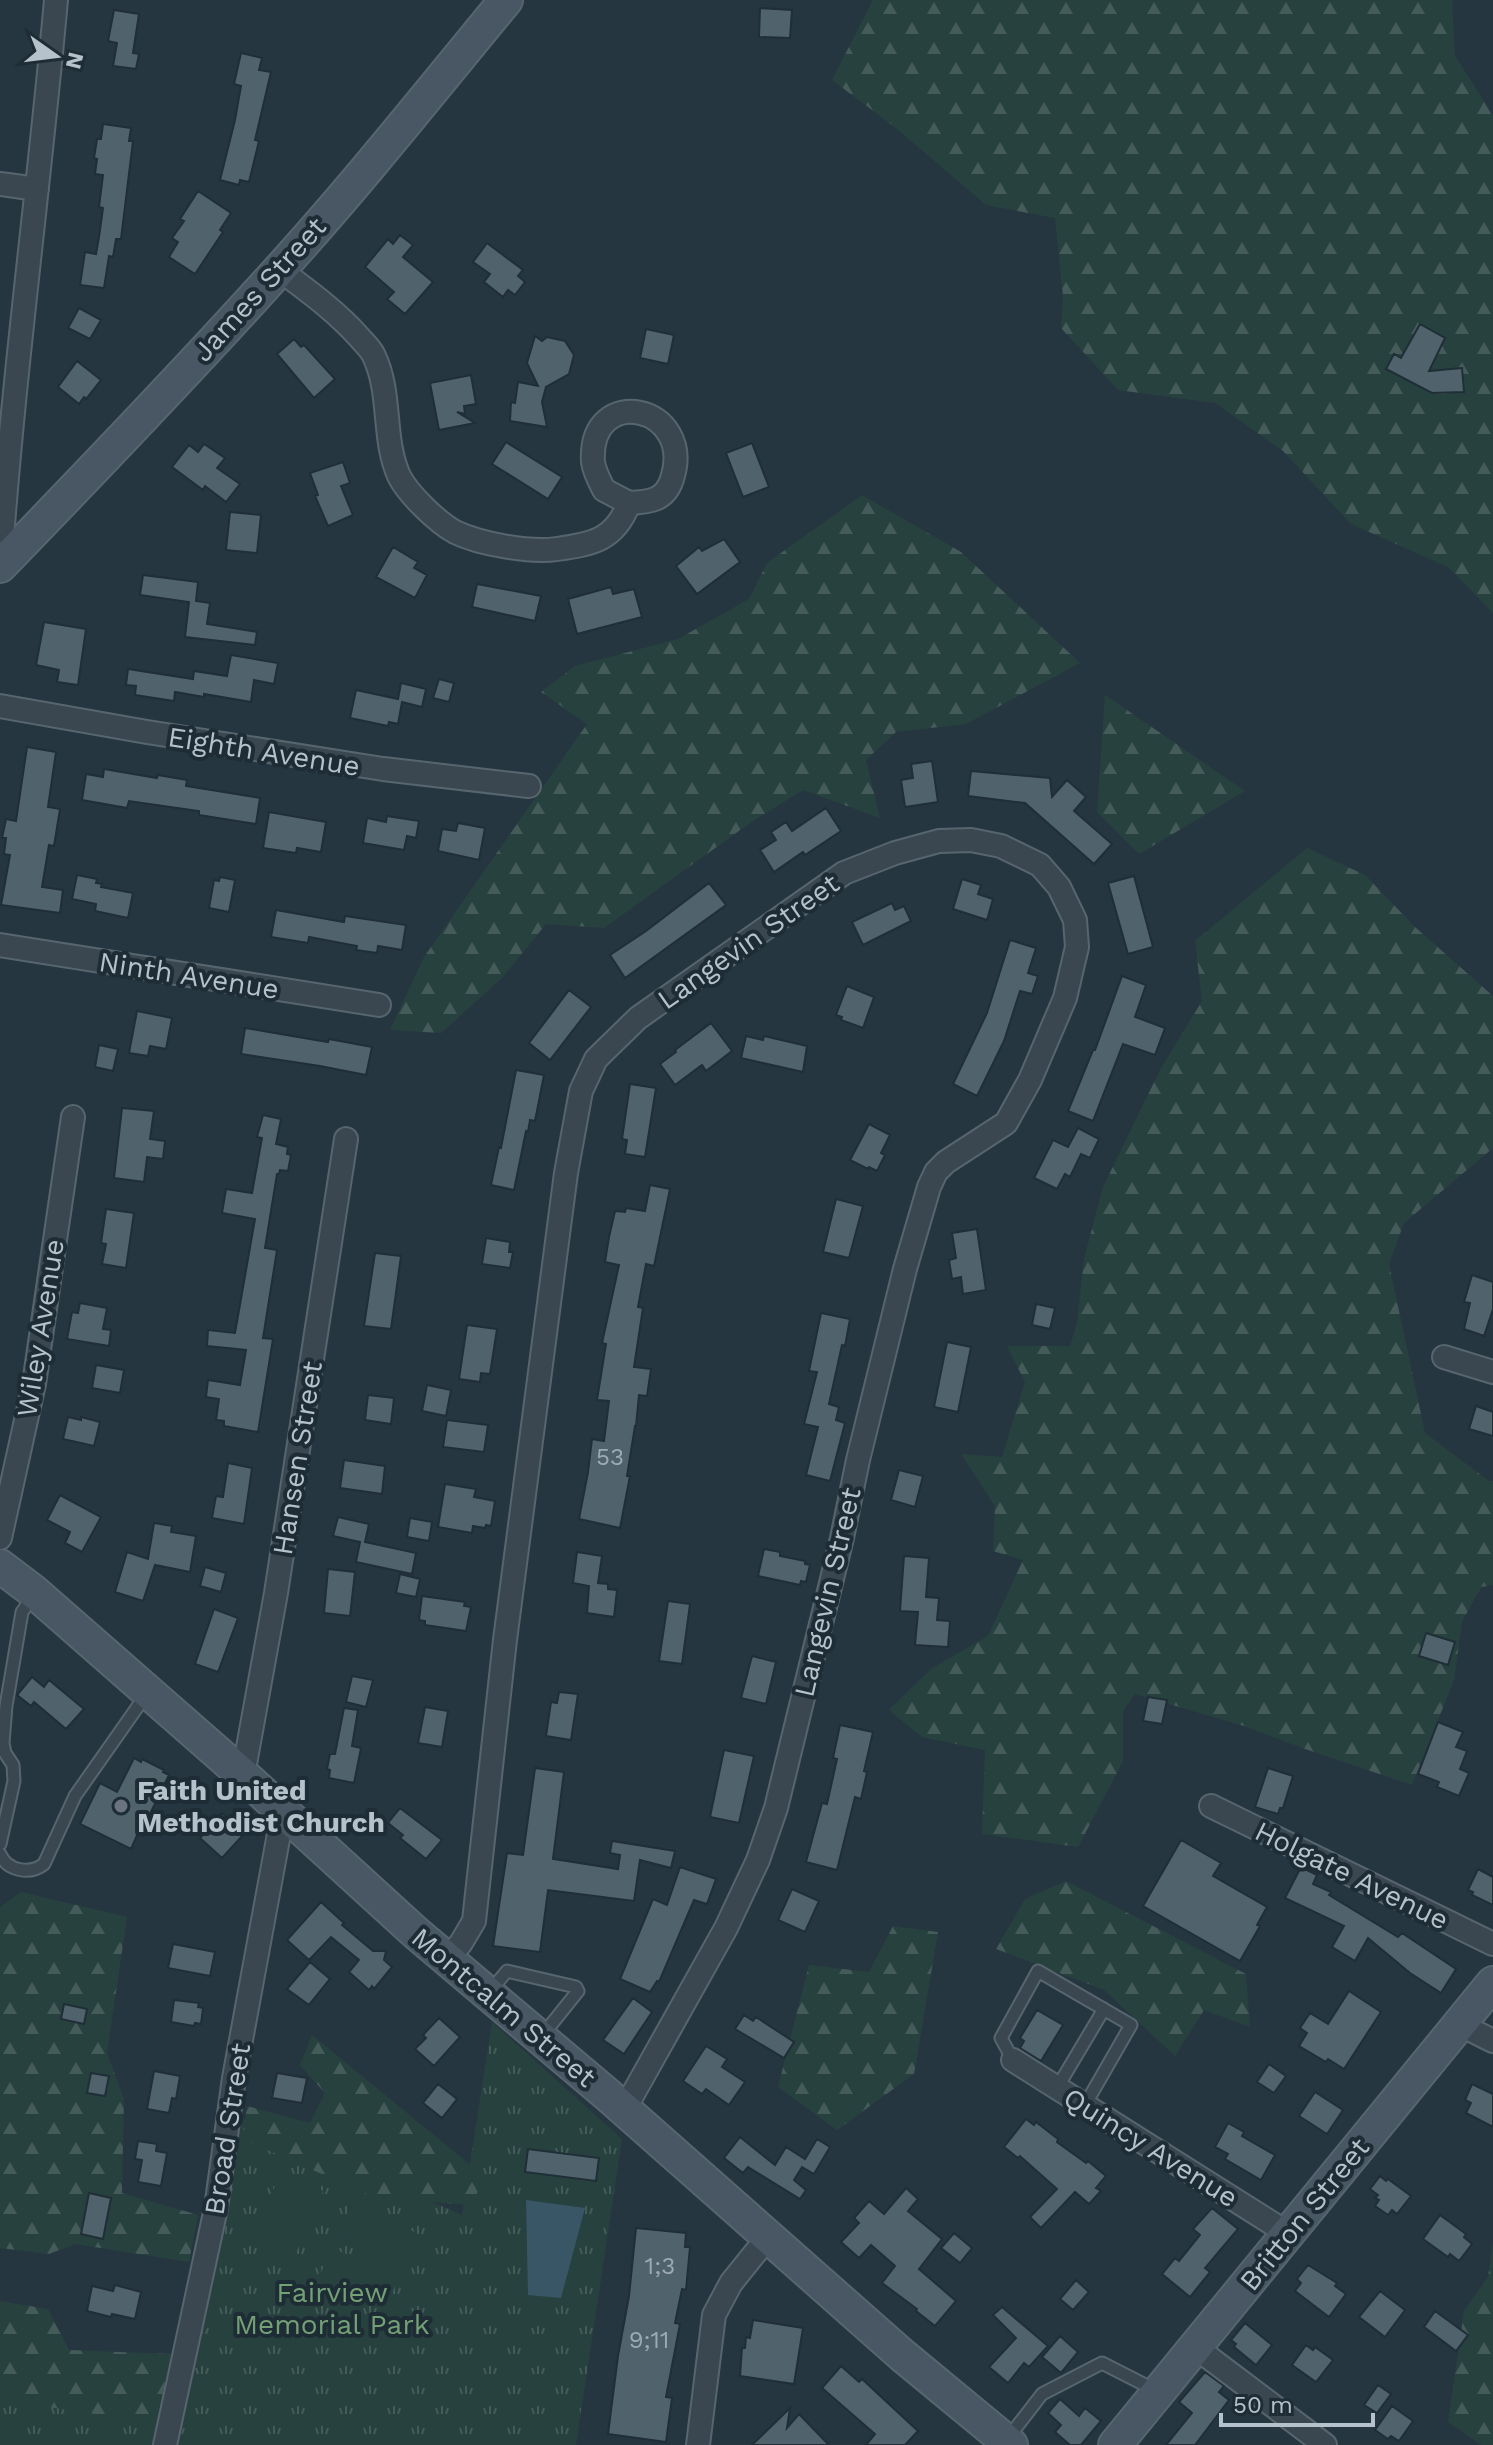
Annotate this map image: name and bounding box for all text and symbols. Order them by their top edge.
north arrow [16,16,96,96]
text: N [61,50,89,72]
street label: James Street [186,210,333,368]
street label: Eighth Avenue [166,720,362,783]
street label: Langevin Street [651,866,846,1016]
street label: Ninth Avenue [97,945,281,1006]
street label: Wiley Avenue [10,1237,71,1419]
street label: Hansen Street [266,1359,329,1557]
house number: 53 [596,1443,624,1471]
street label: Langevin Street [787,1484,868,1700]
place label: Faith United Methodist Church [137,1774,385,1839]
marker: Faith United Methodist Church [112,1797,130,1815]
street label: Holgate Avenue [1250,1814,1454,1937]
street label: Montcalm Street [405,1921,603,2094]
street label: Broad Street [198,2041,257,2217]
street label: Quincy Avenue [1057,2081,1244,2214]
street label: Britton Street [1233,2131,1376,2297]
house number: 1;3 [645,2252,675,2280]
park label: Fairview Memorial Park [234,2276,430,2341]
house number: 9;11 [629,2326,669,2354]
scale bar [1221,2377,1373,2427]
text: 50 m [1233,2391,1293,2419]

